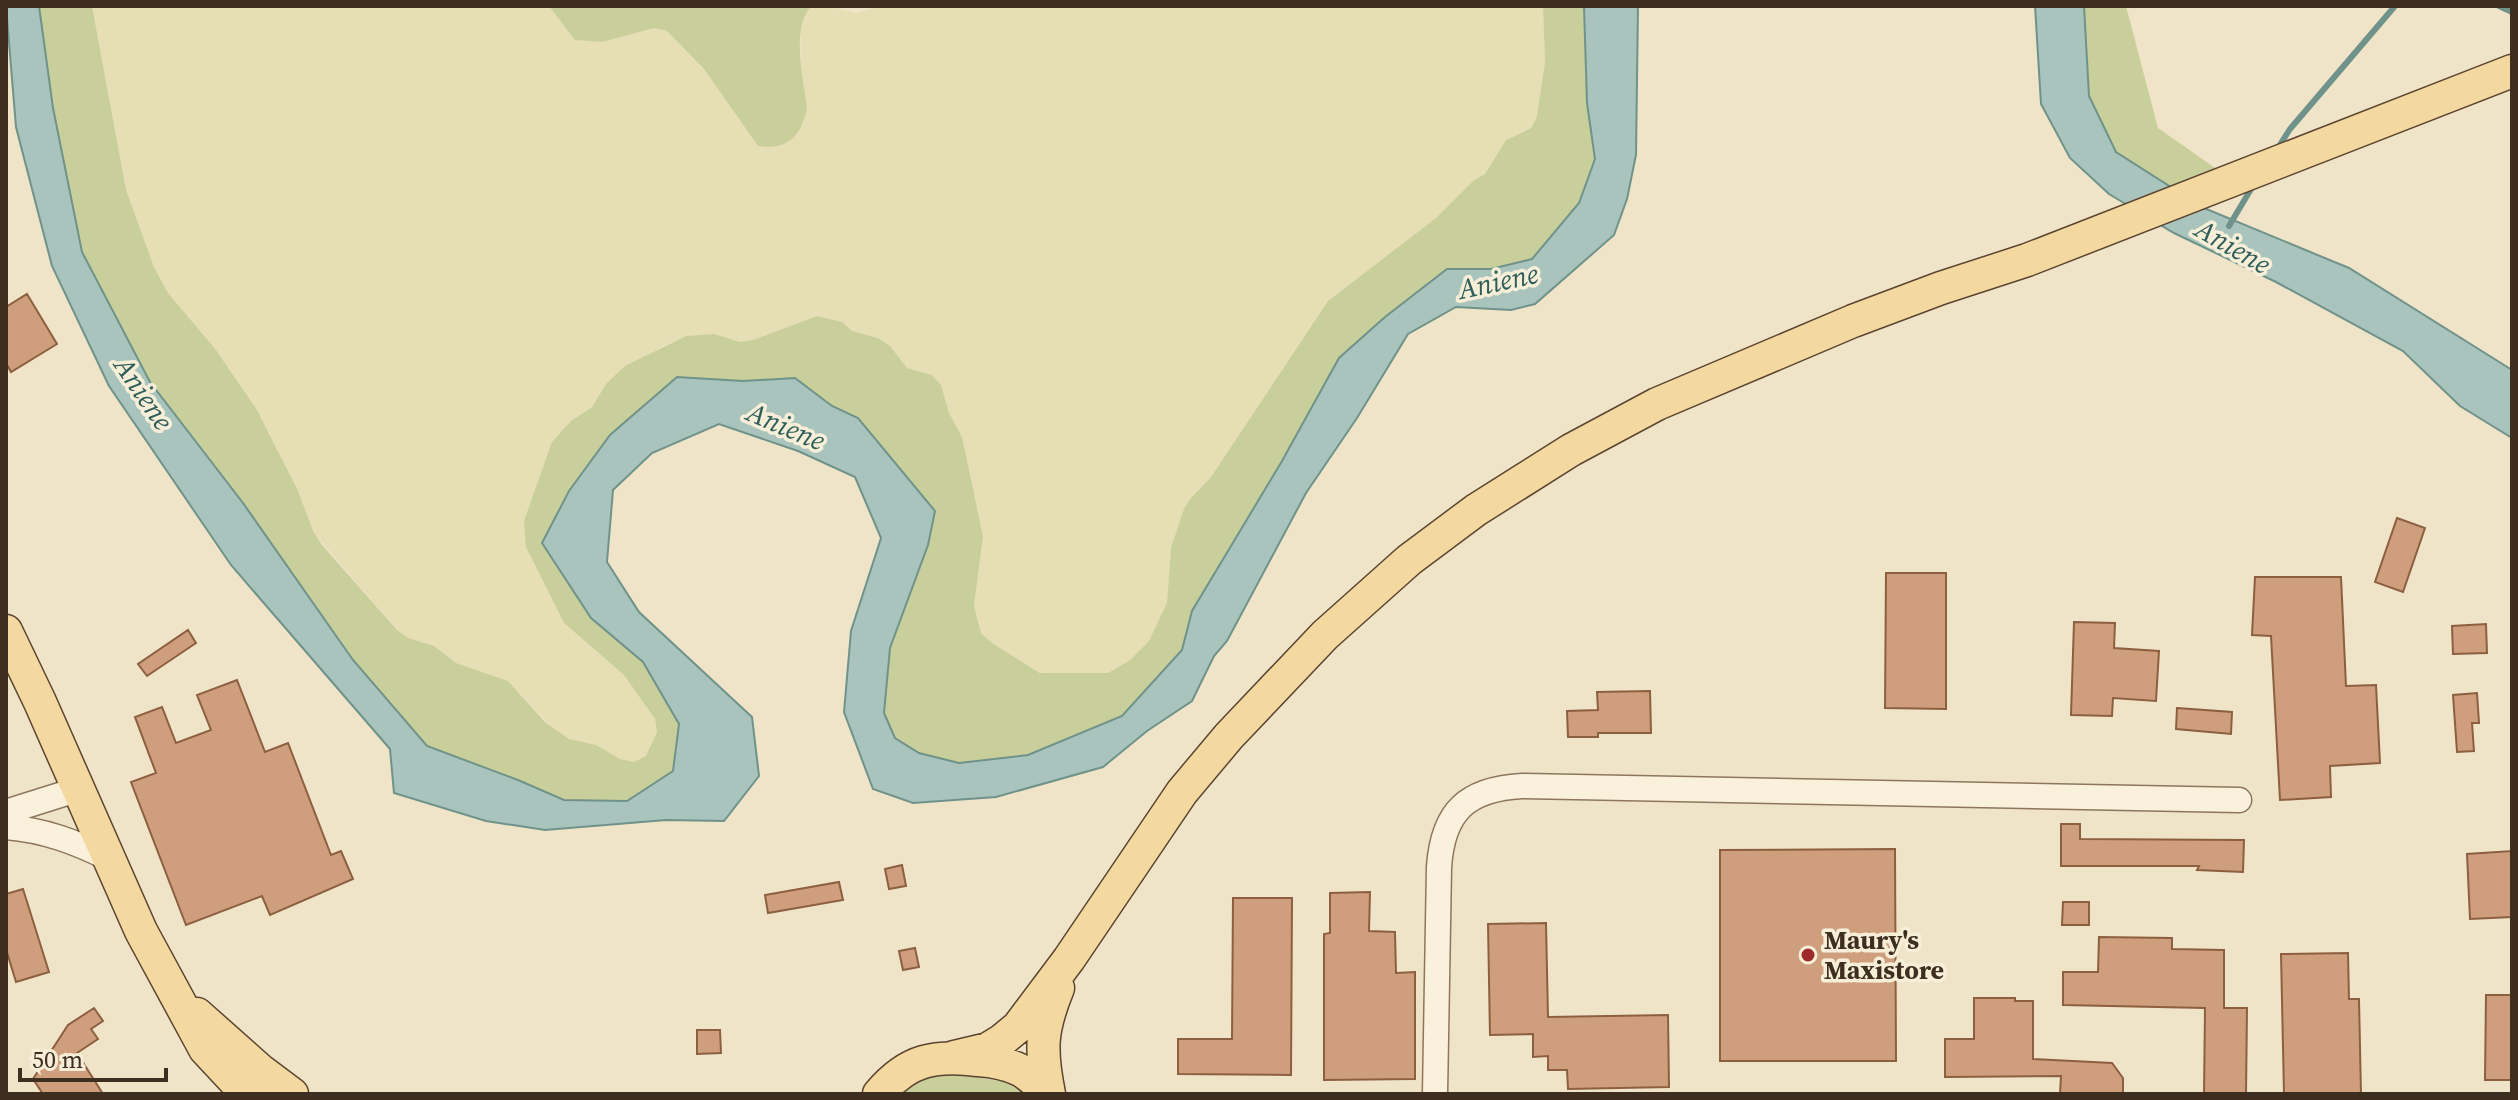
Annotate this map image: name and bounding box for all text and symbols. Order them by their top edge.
water label: Aniene [2187,208,2278,283]
water label: Aniene [1452,254,1542,308]
water label: Aniene [104,347,183,438]
water label: Aniene [739,392,831,460]
place label: Maury's Maxistore [1824,922,1944,988]
marker: Maury's Maxistore [1799,946,1817,964]
scale bar [20,1032,166,1082]
text: 50 m [32,1043,83,1076]

